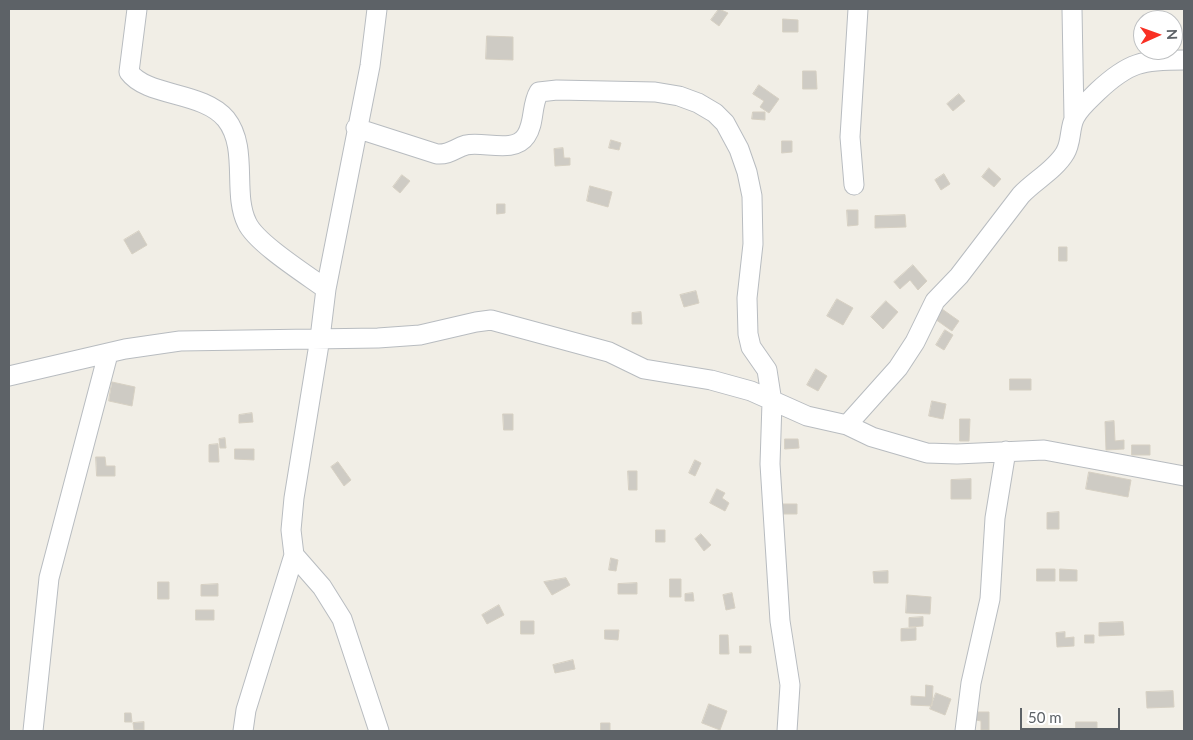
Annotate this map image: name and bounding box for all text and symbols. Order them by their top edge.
north arrow [1133,10,1183,60]
text: N [1164,29,1181,40]
scale bar [1023,698,1123,730]
text: 50 m [1028,708,1062,726]

